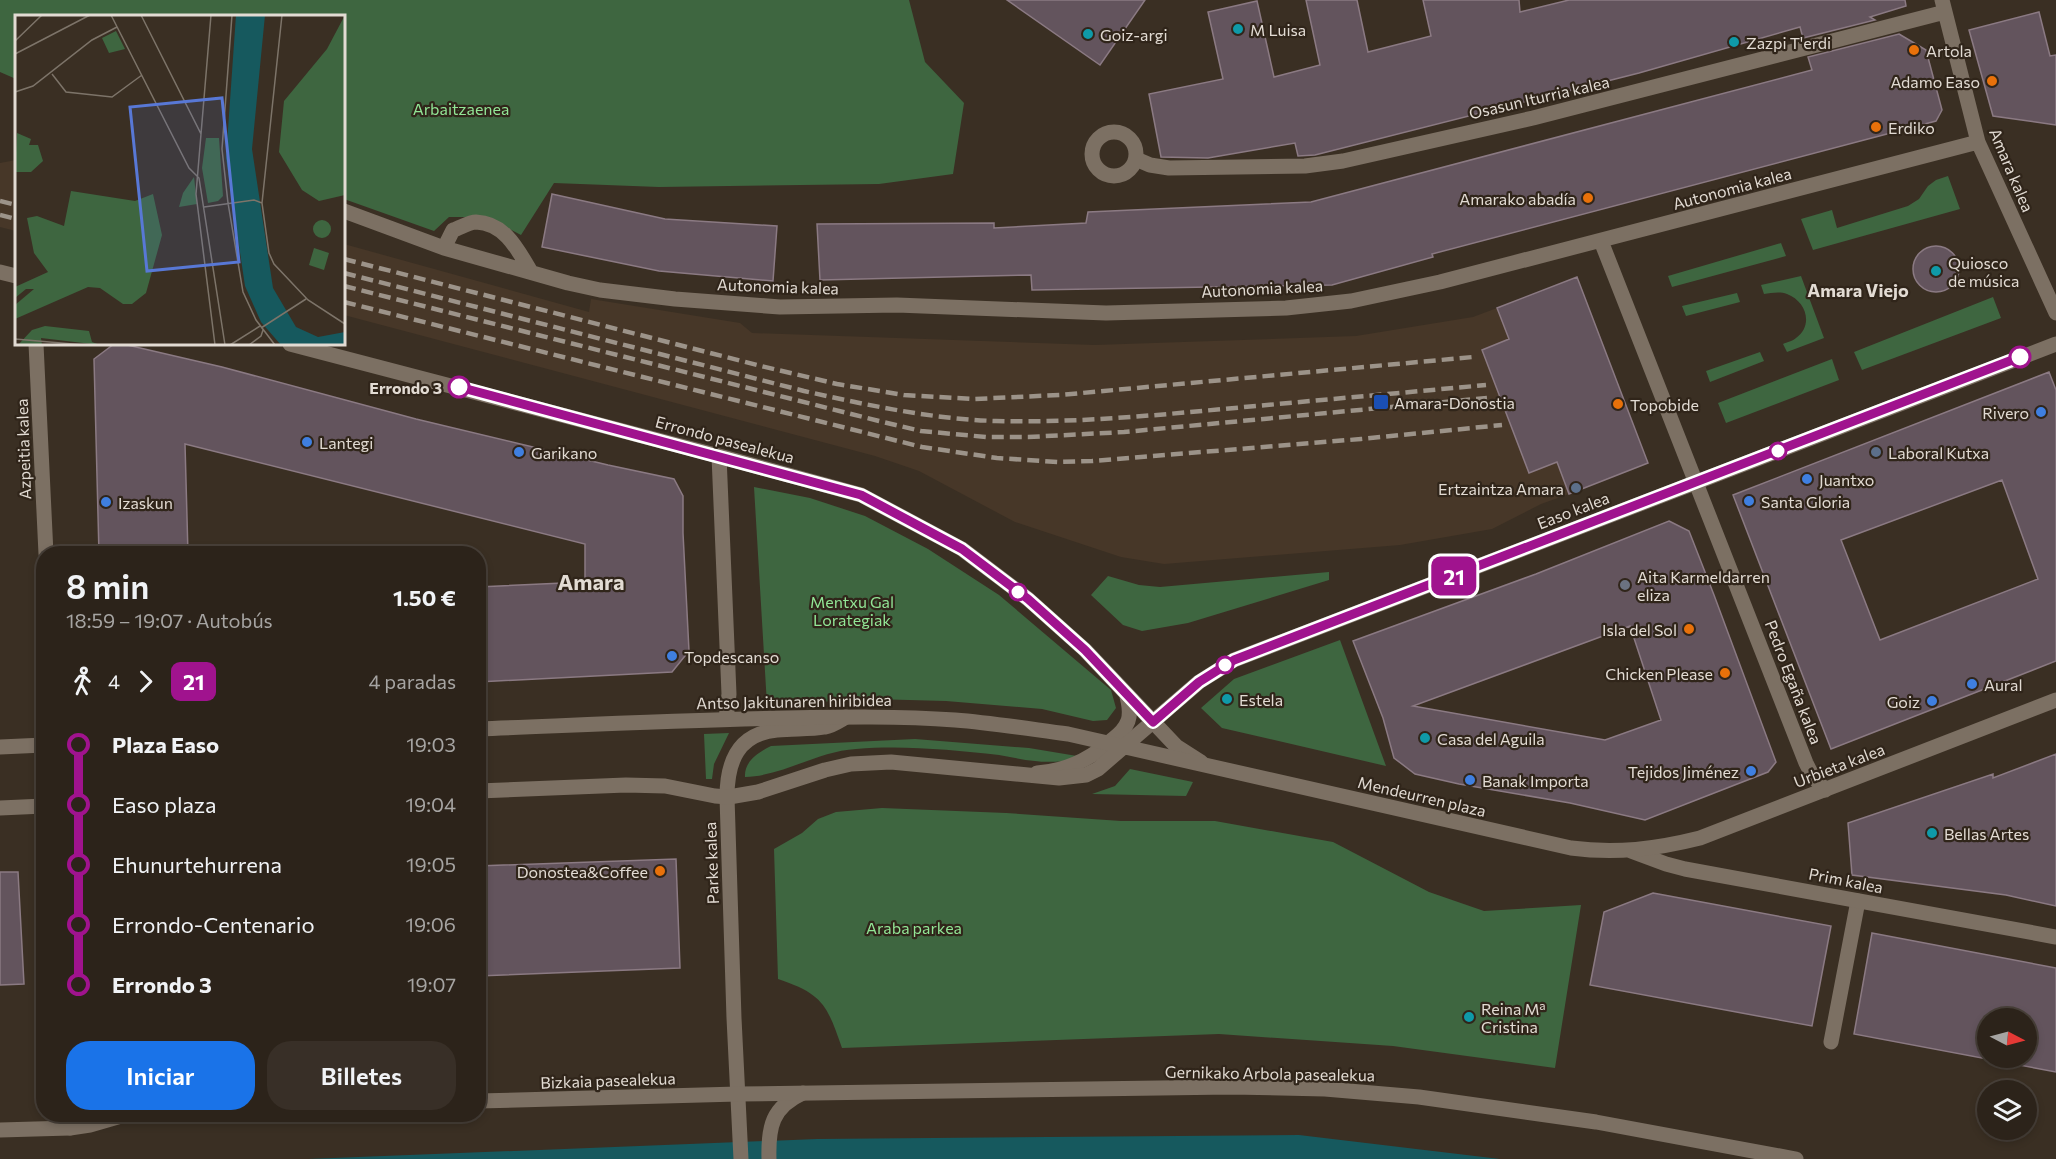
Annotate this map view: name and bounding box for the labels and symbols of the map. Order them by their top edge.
inset map [15,15,345,345]
place label: M Luisa [1250,20,1306,39]
marker: M Luisa [1231,22,1245,36]
place label: Goiz-argi [1100,25,1168,44]
marker: Goiz-argi [1081,27,1095,41]
place label: Zazpi T'erdi [1746,33,1831,52]
marker: Zazpi T'erdi [1727,35,1741,49]
place label: Artola [1926,41,1972,60]
marker: Artola [1907,43,1921,57]
street label: Osasun Iturria kalea [1467,72,1611,122]
place label: Adamo Easo [1890,72,1980,91]
marker: Adamo Easo [1985,74,1999,88]
park label: Arbaitzaenea [413,99,509,118]
place label: Erdiko [1888,118,1935,137]
marker: Erdiko [1869,120,1883,134]
street label: Amara kalea [1986,125,2038,215]
street label: Autonomia kalea [1671,163,1793,213]
place label: Amarako abadía [1459,189,1576,208]
marker: Amarako abadía [1581,191,1595,205]
place label: Quiosco de música [1948,253,2019,290]
marker: Quiosco de música [1929,264,1943,278]
street label: Autonomia kalea [717,274,839,298]
street label: Autonomia kalea [1201,275,1323,301]
district label: Amara Viejo [1807,279,1909,301]
unlabelled marker [2009,346,2031,368]
marker: Errondo 3 [448,376,470,398]
place label: Errondo 3 [369,378,442,397]
marker: Amara-Donostia [1372,393,1390,411]
place label: Amara-Donostia [1394,393,1515,412]
place label: Topobide [1630,395,1699,414]
marker: Topobide [1611,397,1625,411]
street label: Azpeitia kalea [12,398,34,500]
place label: Rivero [1982,403,2029,422]
marker: Rivero [2034,405,2048,419]
street label: Errondo pasealekua [653,411,797,467]
place label: Lantegi [319,433,373,452]
marker: Lantegi [300,435,314,449]
unlabelled marker [1769,442,1787,460]
place label: Garikano [531,443,597,462]
place label: Laboral Kutxa [1888,443,1989,462]
marker: Garikano [512,445,526,459]
marker: Laboral Kutxa [1869,445,1883,459]
place label: Juantxo [1819,470,1874,489]
marker: Juantxo [1800,472,1814,486]
place label: Ertzaintza Amara [1438,479,1564,498]
marker: Ertzaintza Amara [1569,481,1583,495]
street label: Easo kalea [1534,488,1612,532]
place label: Santa Gloria [1761,492,1850,511]
place label: Izaskun [118,493,173,512]
marker: Santa Gloria [1742,494,1756,508]
marker: Izaskun [99,495,113,509]
line badge: 21 [1427,556,1481,596]
place label: Aita Karmeldarren eliza [1637,567,1770,604]
district label: Amara [557,568,625,595]
marker: Aita Karmeldarren eliza [1618,578,1632,592]
unlabelled marker [1009,583,1027,601]
park label: Mentxu Gal Lorategiak [810,592,894,629]
street label: Pedro Egaña kalea [1762,617,1826,747]
place label: Isla del Sol [1602,620,1677,639]
marker: Isla del Sol [1682,622,1696,636]
place label: Topdescanso [684,647,779,666]
marker: Topdescanso [665,649,679,663]
unlabelled marker [1216,656,1234,674]
place label: Chicken Please [1605,664,1713,683]
marker: Chicken Please [1718,666,1732,680]
place label: Aural [1984,675,2022,694]
marker: Aural [1965,677,1979,691]
street label: Antso Jakitunaren hiribidea [696,690,892,712]
place label: Estela [1239,690,1283,709]
marker: Estela [1220,692,1234,706]
place label: Goiz [1887,692,1920,711]
marker: Goiz [1925,694,1939,708]
place label: Casa del Aguila [1437,729,1545,748]
marker: Casa del Aguila [1418,731,1432,745]
street label: Urbieta kalea [1791,739,1887,791]
place label: Tejidos Jiménez [1628,762,1739,781]
marker: Tejidos Jiménez [1744,764,1758,778]
place label: Banak Importa [1482,771,1589,790]
street label: Mendeurren plaza [1356,772,1488,820]
marker: Banak Importa [1463,773,1477,787]
street label: Parke kalea [700,821,722,905]
place label: Bellas Artes [1944,824,2029,843]
marker: Bellas Artes [1925,826,1939,840]
place label: Donostea&Coffee [517,862,648,881]
street label: Prim kalea [1807,863,1885,897]
marker: Donostea&Coffee [653,864,667,878]
park label: Araba parkea [866,918,962,937]
place label: Reina Mª Cristina [1481,999,1546,1036]
north arrow [1977,1008,2037,1068]
marker: Reina Mª Cristina [1462,1010,1476,1024]
street label: Gernikako Arbola pasealekua [1165,1062,1375,1084]
street label: Bizkaia pasealekua [540,1068,676,1092]

